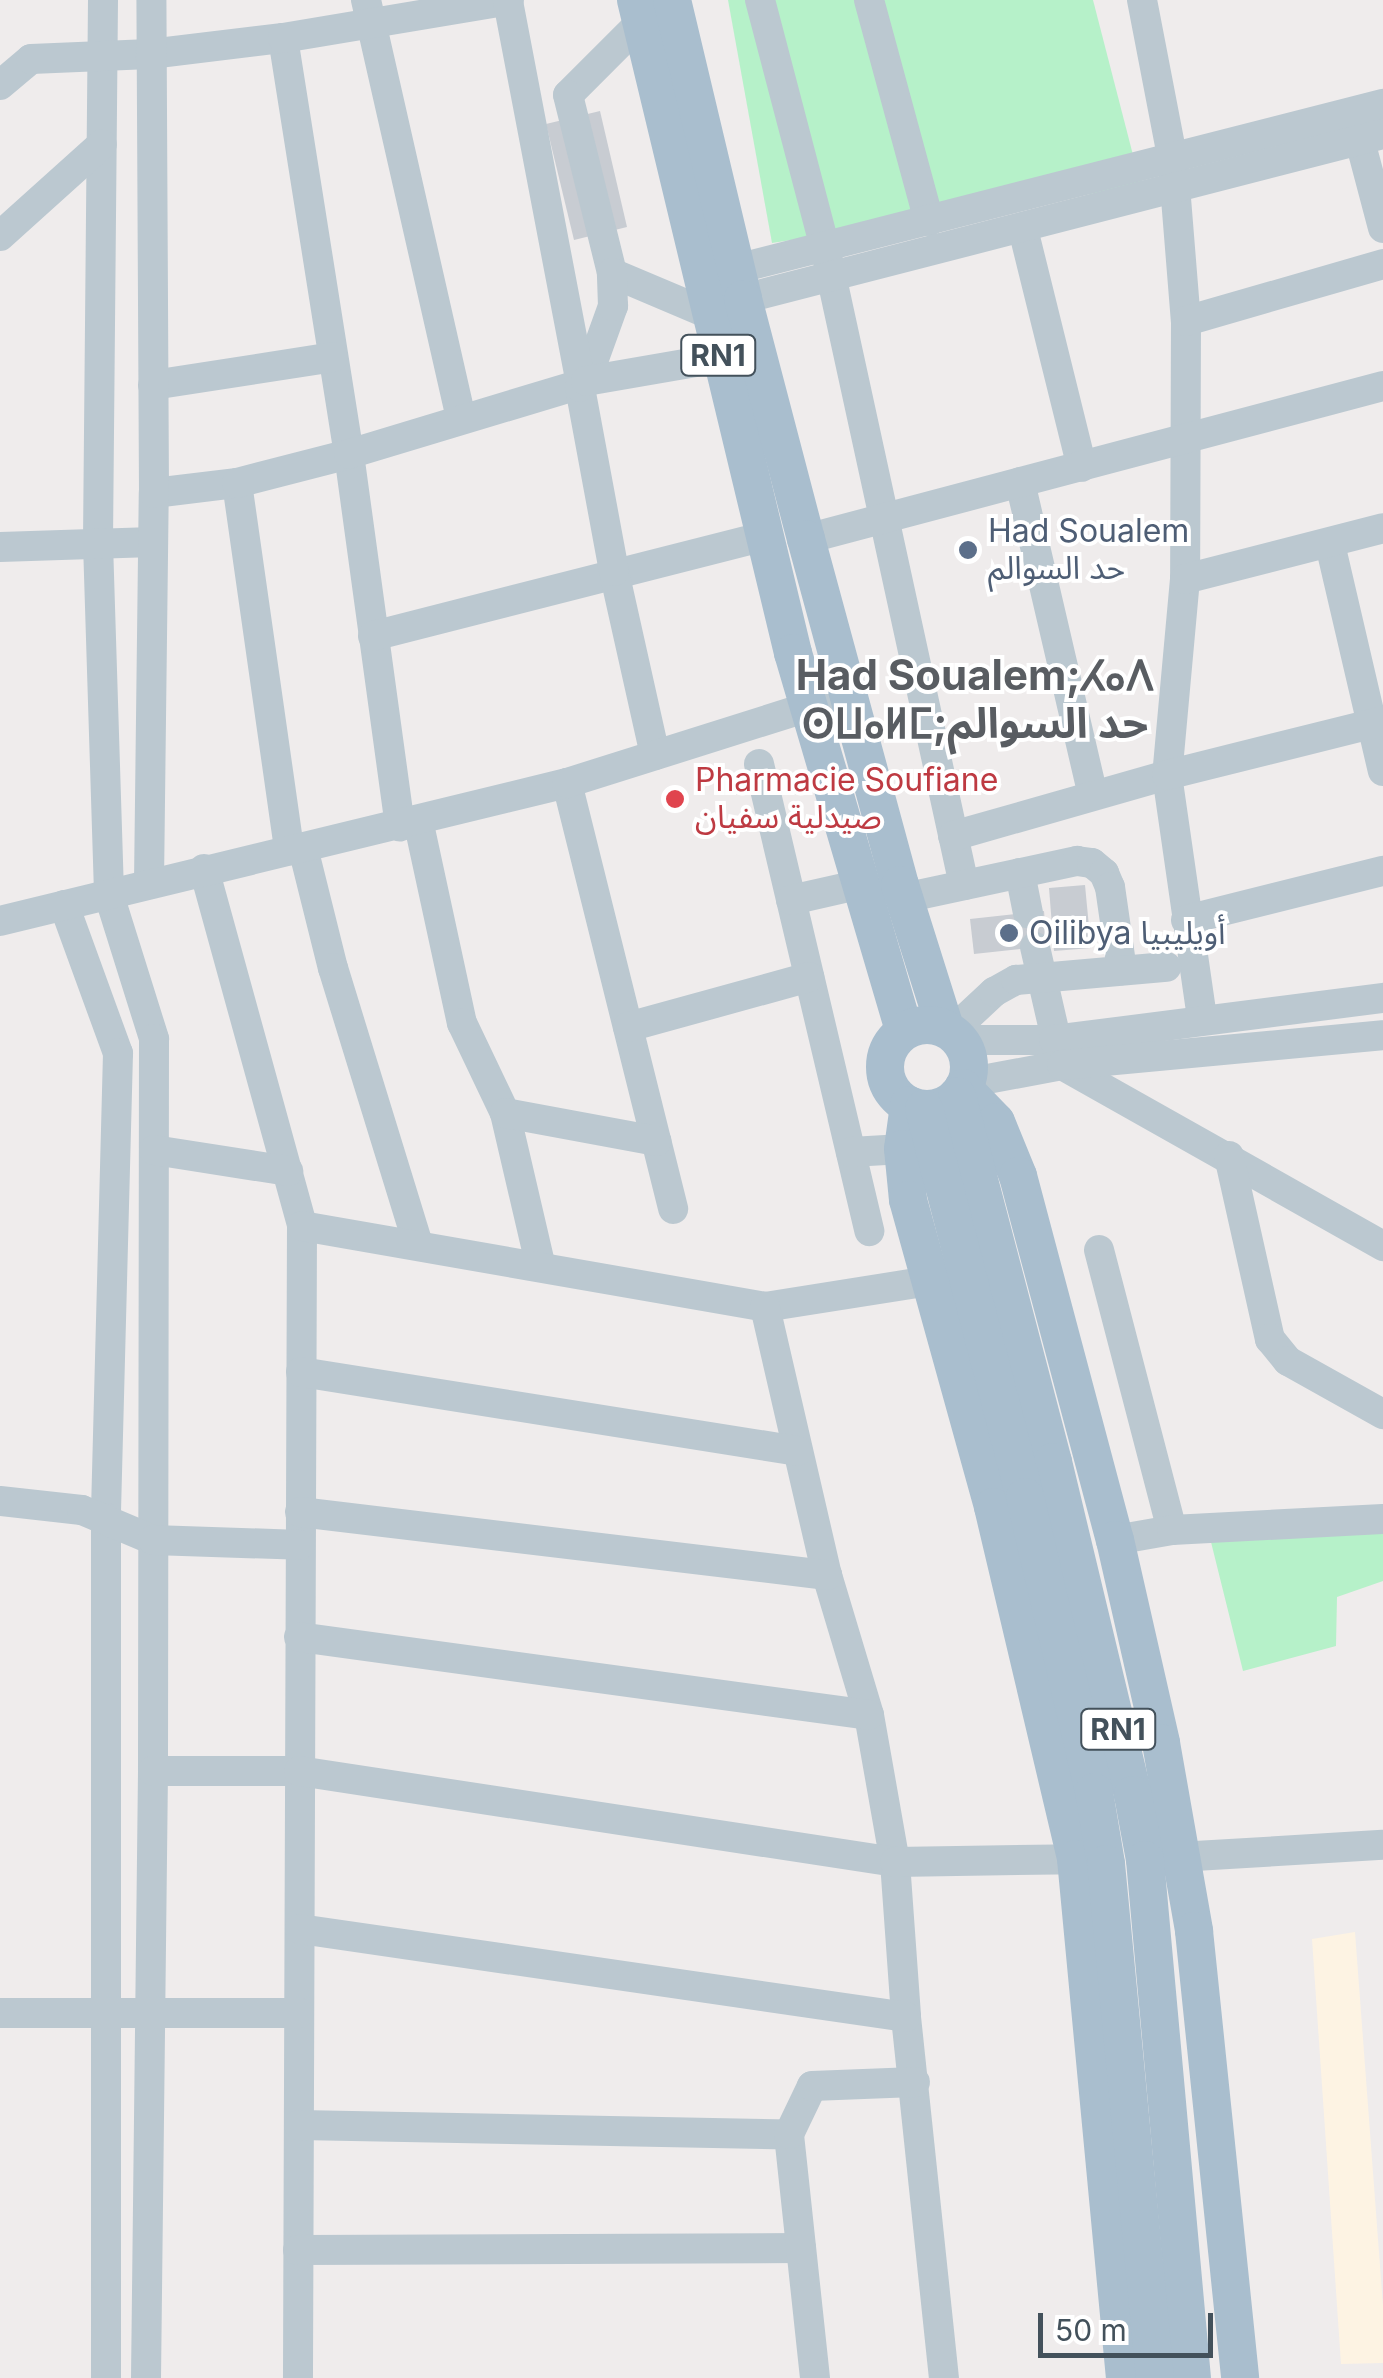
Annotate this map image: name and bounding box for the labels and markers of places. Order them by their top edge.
place label: Had Soualem حد السوالم [988,513,1189,588]
marker: Had Soualem حد السوالم [957,539,979,561]
place label: Pharmacie Soufiane صيدلية سفيان [695,762,998,837]
marker: Pharmacie Soufiane صيدلية سفيان [664,788,686,810]
place label: Oilibya أويليبيا [1029,914,1226,952]
marker: Oilibya أويليبيا [998,922,1020,944]

